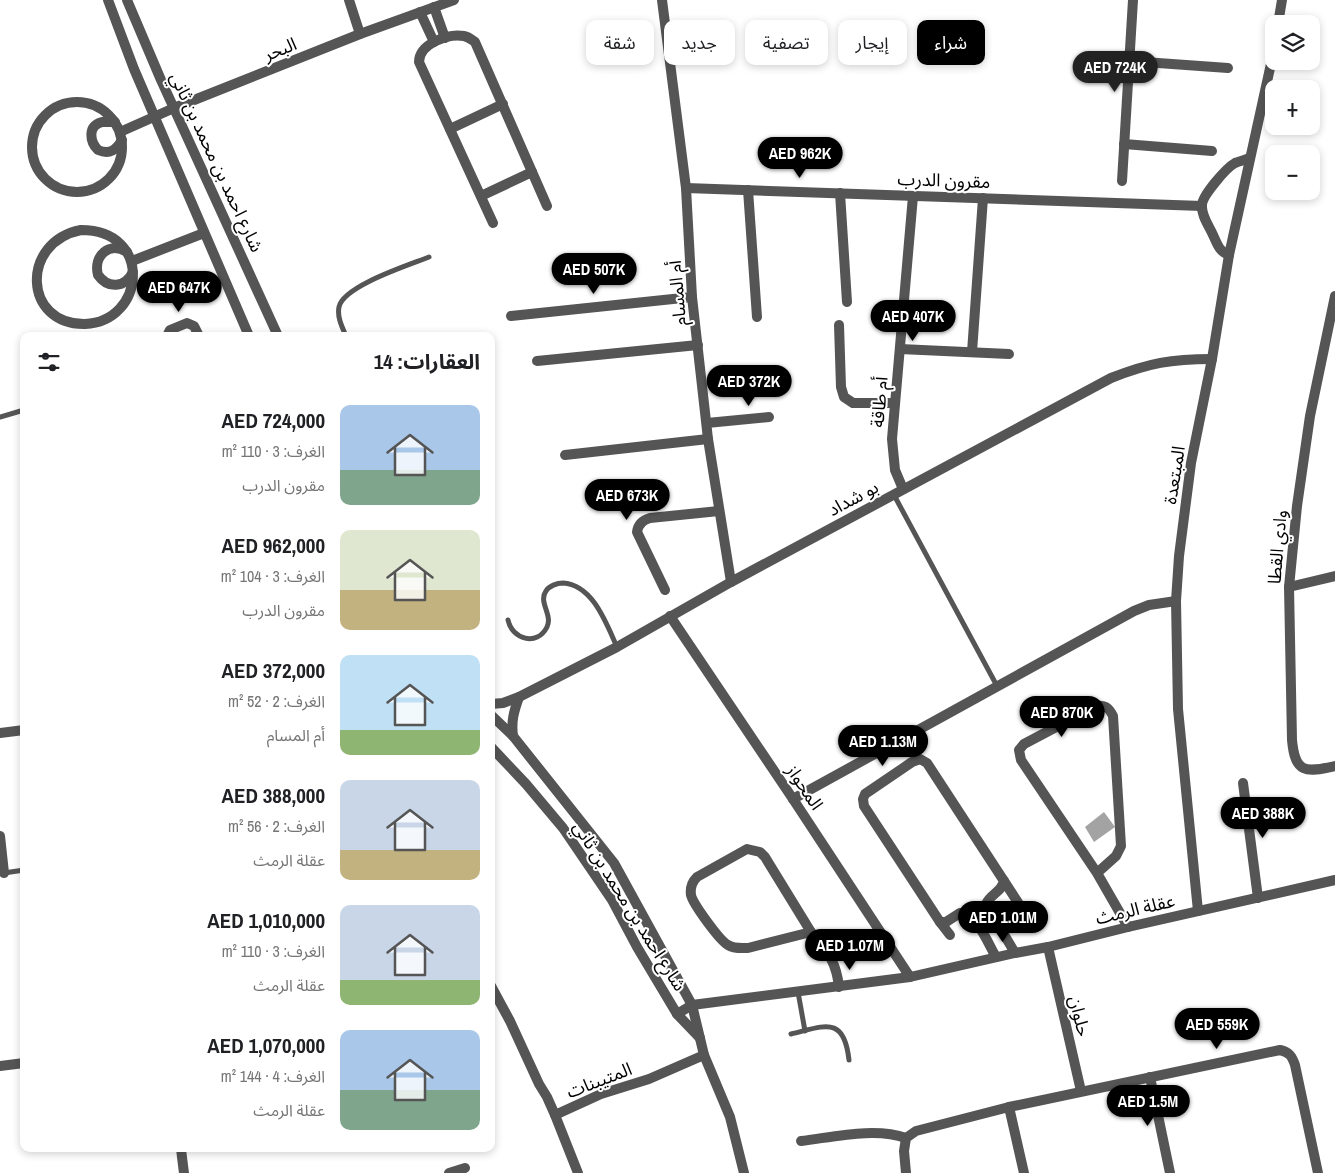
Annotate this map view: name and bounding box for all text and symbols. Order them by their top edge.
map controls [1265,15,1320,200]
button: layers [1265,15,1320,70]
chip: شقة [586,20,654,65]
chip: جديد [664,20,735,65]
chip: تصفية [745,20,828,65]
chip: إيجار [838,20,907,65]
chip: شراء [917,20,985,65]
street label: البحر [259,31,300,67]
pin: AED 724K [1063,51,1167,93]
text: AED 724K [1084,56,1146,78]
street label: شارع احمد بن محمد بن ثاني [162,68,270,257]
button: + [1265,80,1320,135]
pin: AED 962K [748,136,852,179]
text: AED 962K [769,142,831,164]
button: − [1265,145,1320,200]
street label: مقرون الدرب [897,166,991,194]
pin: AED 507K [542,252,646,295]
text: AED 507K [563,258,625,280]
street label: أم المسام [662,259,694,327]
pin: AED 647K [127,270,231,313]
text: AED 647K [148,276,210,298]
pin: AED 407K [861,300,965,342]
text: AED 407K [882,305,944,327]
text: العقارات: 14 [374,347,480,376]
icon: filters [35,348,63,376]
pin: AED 372K [697,364,801,407]
text: AED 372K [718,370,780,392]
street label: أم طاقة [864,375,896,429]
text: AED 724,000 [222,406,325,435]
icon: home [380,425,440,485]
text: الغرف: 3 · 110 m² [222,440,325,462]
street label: المبتعدة [1157,444,1191,506]
text: مقرون الدرب [242,474,325,496]
street label: بو شداد [823,474,883,522]
pin: AED 673K [575,478,679,521]
text: AED 673K [596,484,658,506]
street label: وادي القطا [1261,509,1294,585]
text: AED 962,000 [222,531,325,560]
icon: home [380,550,440,610]
text: الغرف: 3 · 104 m² [221,565,325,587]
text: مقرون الدرب [242,599,325,621]
text: AED 372,000 [222,656,325,685]
icon: home [380,675,440,735]
text: الغرف: 2 · 52 m² [228,690,325,712]
pin: AED 870K [1010,696,1114,738]
text: AED 870K [1031,701,1093,723]
text: أم المسام [267,724,325,746]
pin: AED 1.13M [826,724,940,767]
text: AED 1.13M [849,730,917,752]
street label: المحواز [780,758,829,815]
text: AED 388,000 [222,781,325,810]
pin: AED 388K [1211,796,1315,839]
icon: home [380,800,440,860]
text: AED 388K [1232,802,1294,824]
text: الغرف: 2 · 56 m² [228,815,325,837]
street label: شارع احمد بن محمد بن ثاني [566,816,693,997]
text: عقلة الرمث [253,849,325,871]
street label: عقلة الرمث [1093,888,1177,930]
pin: AED 1.01M [946,900,1060,943]
text: AED 1,010,000 [207,906,325,935]
text: AED 1.01M [969,906,1037,928]
icon: home [380,925,440,985]
pin: AED 1.07M [793,928,907,971]
text: AED 1.07M [816,934,884,956]
text: الغرف: 3 · 110 m² [222,940,325,962]
text: عقلة الرمث [253,974,325,996]
street label: حلوان [1063,993,1097,1039]
pin: AED 559K [1165,1008,1269,1050]
text: AED 559K [1186,1013,1248,1035]
text: AED 1,070,000 [207,1031,325,1060]
icon: home [380,1050,440,1110]
street label: المتيبنات [563,1056,635,1104]
text: الغرف: 4 · 144 m² [221,1065,325,1087]
pin: AED 1.5M [1096,1084,1200,1127]
text: AED 1.5M [1118,1090,1178,1112]
text: عقلة الرمث [253,1099,325,1121]

